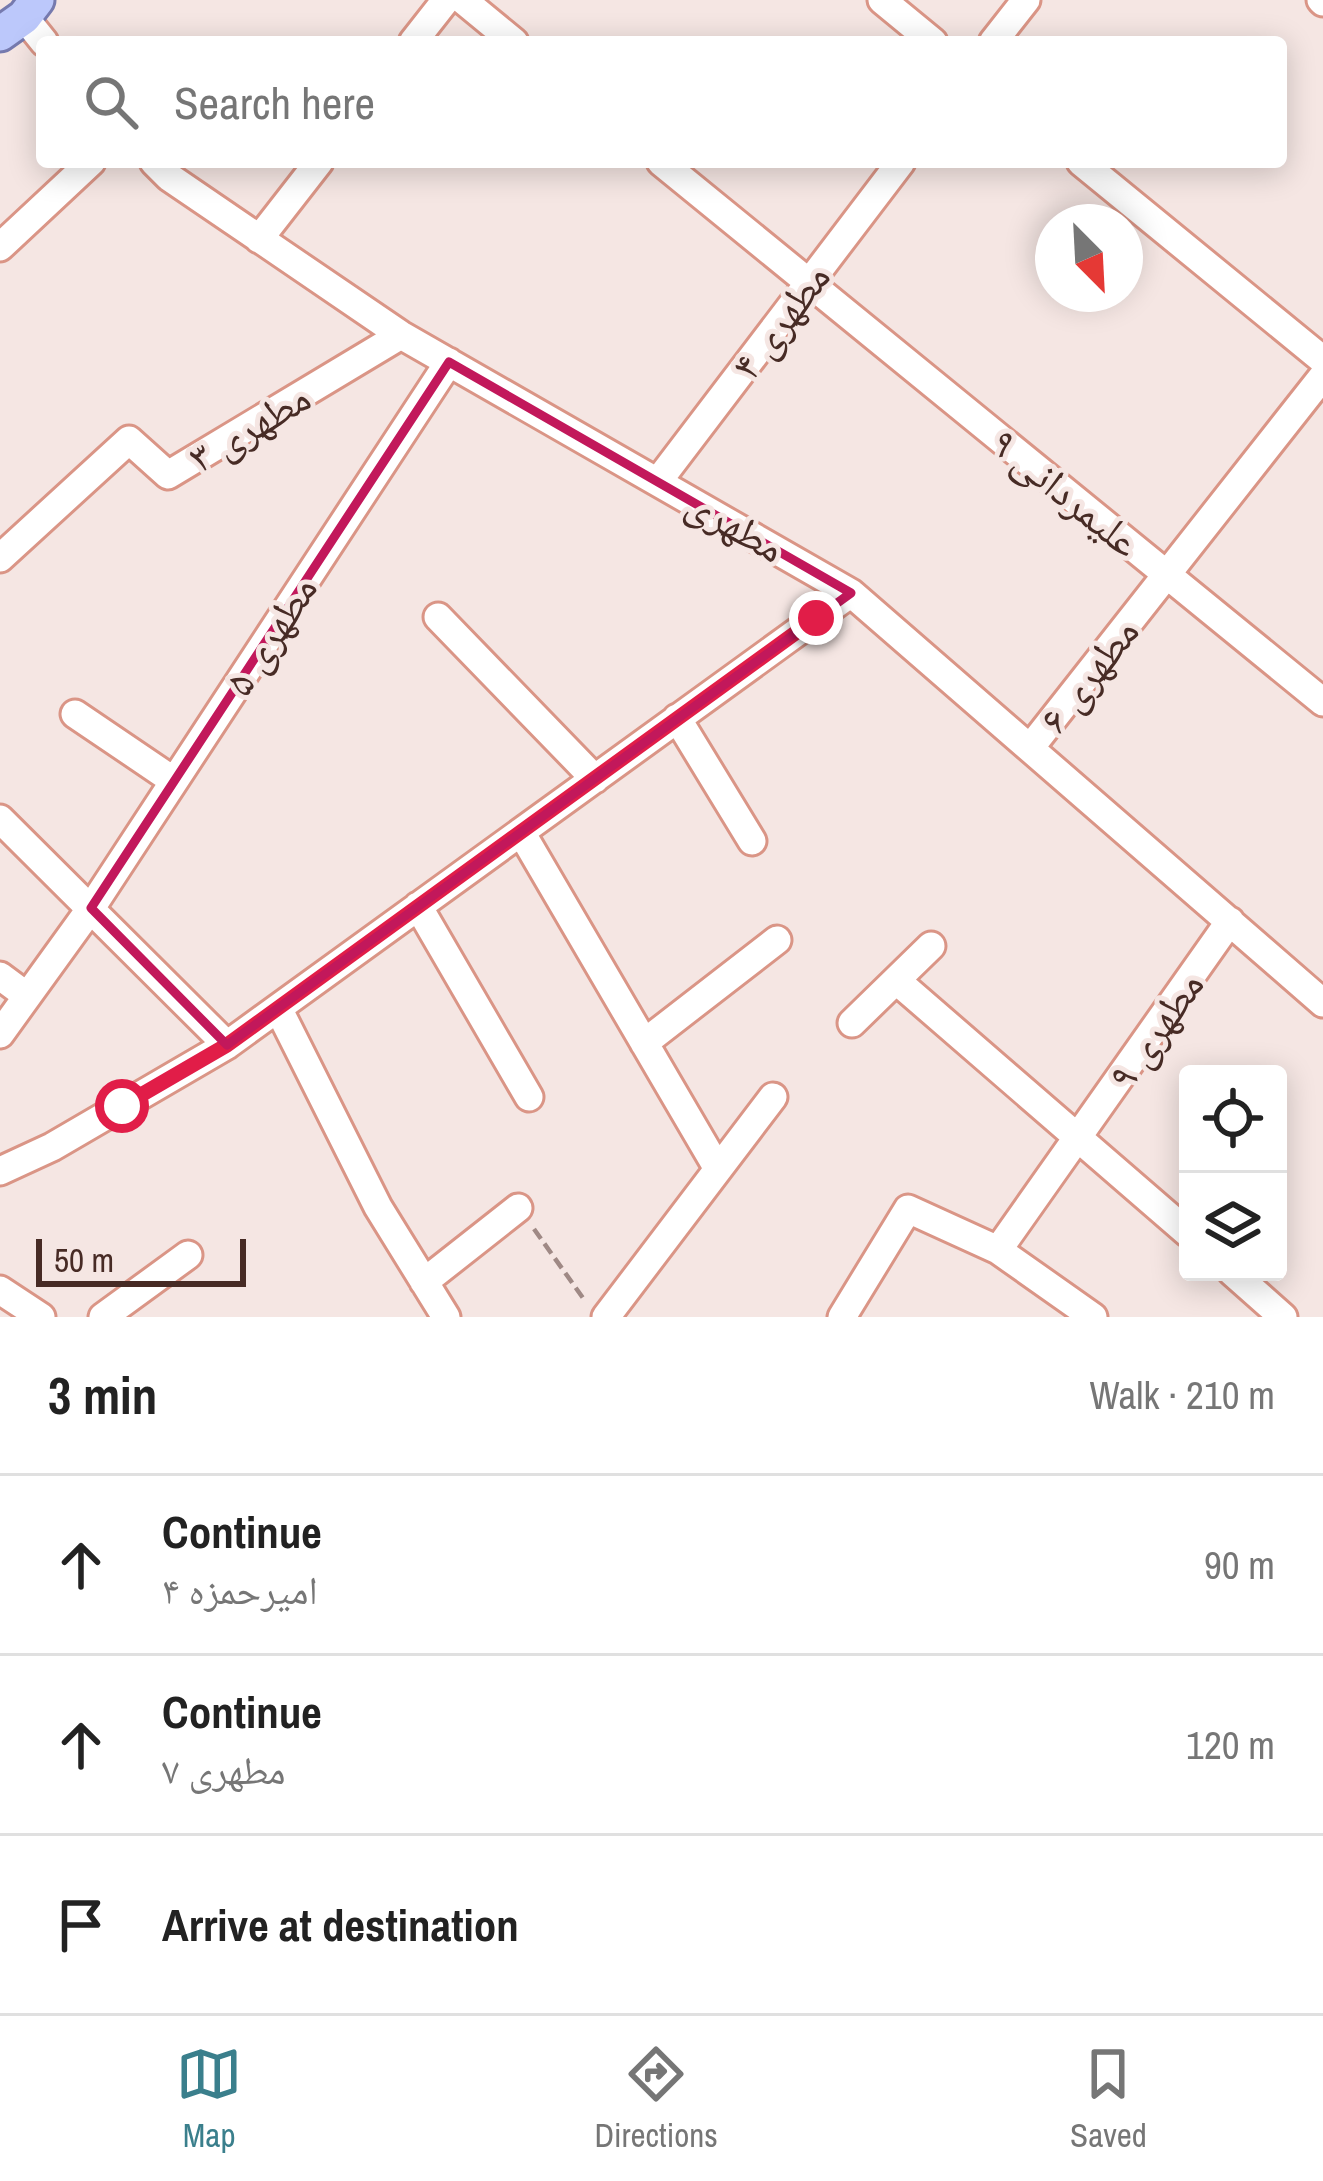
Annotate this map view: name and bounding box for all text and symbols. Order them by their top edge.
search box [36,36,1287,168]
icon: search [78,69,144,135]
text: Search here [174,72,375,133]
north arrow [1035,204,1143,312]
street label: مطهری ۴ [718,251,842,391]
street label: مطهری ۳ [178,369,320,485]
street label: علیمردانی ۹ [980,414,1152,570]
street label: مطهری [677,475,795,575]
street label: مطهری ۵ [210,564,330,706]
route end [789,591,843,645]
street label: مطهری ۶ [1025,605,1151,745]
street label: مطهری ۹ [1094,959,1216,1101]
map controls [1179,1065,1287,1281]
button: locate [1179,1065,1287,1173]
route start [95,1079,149,1133]
button: layers [1179,1173,1287,1281]
scale bar [36,1233,246,1286]
text: 50 m [54,1238,114,1282]
text: 3 min [48,1361,157,1430]
text: Walk · 210 m [1090,1369,1275,1421]
text: Continue [162,1501,322,1562]
icon: ahead [48,1532,114,1598]
text: 90 m [1204,1539,1275,1591]
text: امیرحمزه ۴ [162,1564,318,1616]
text: Continue [162,1681,322,1742]
icon: ahead [48,1712,114,1778]
text: 120 m [1186,1719,1275,1771]
text: مطهری ۷ [162,1744,285,1796]
icon: arrive [48,1892,114,1958]
text: Arrive at destination [162,1894,519,1955]
tab: Map [176,2041,242,2157]
tab: Directions [594,2041,718,2157]
tab: Saved [1070,2041,1147,2157]

